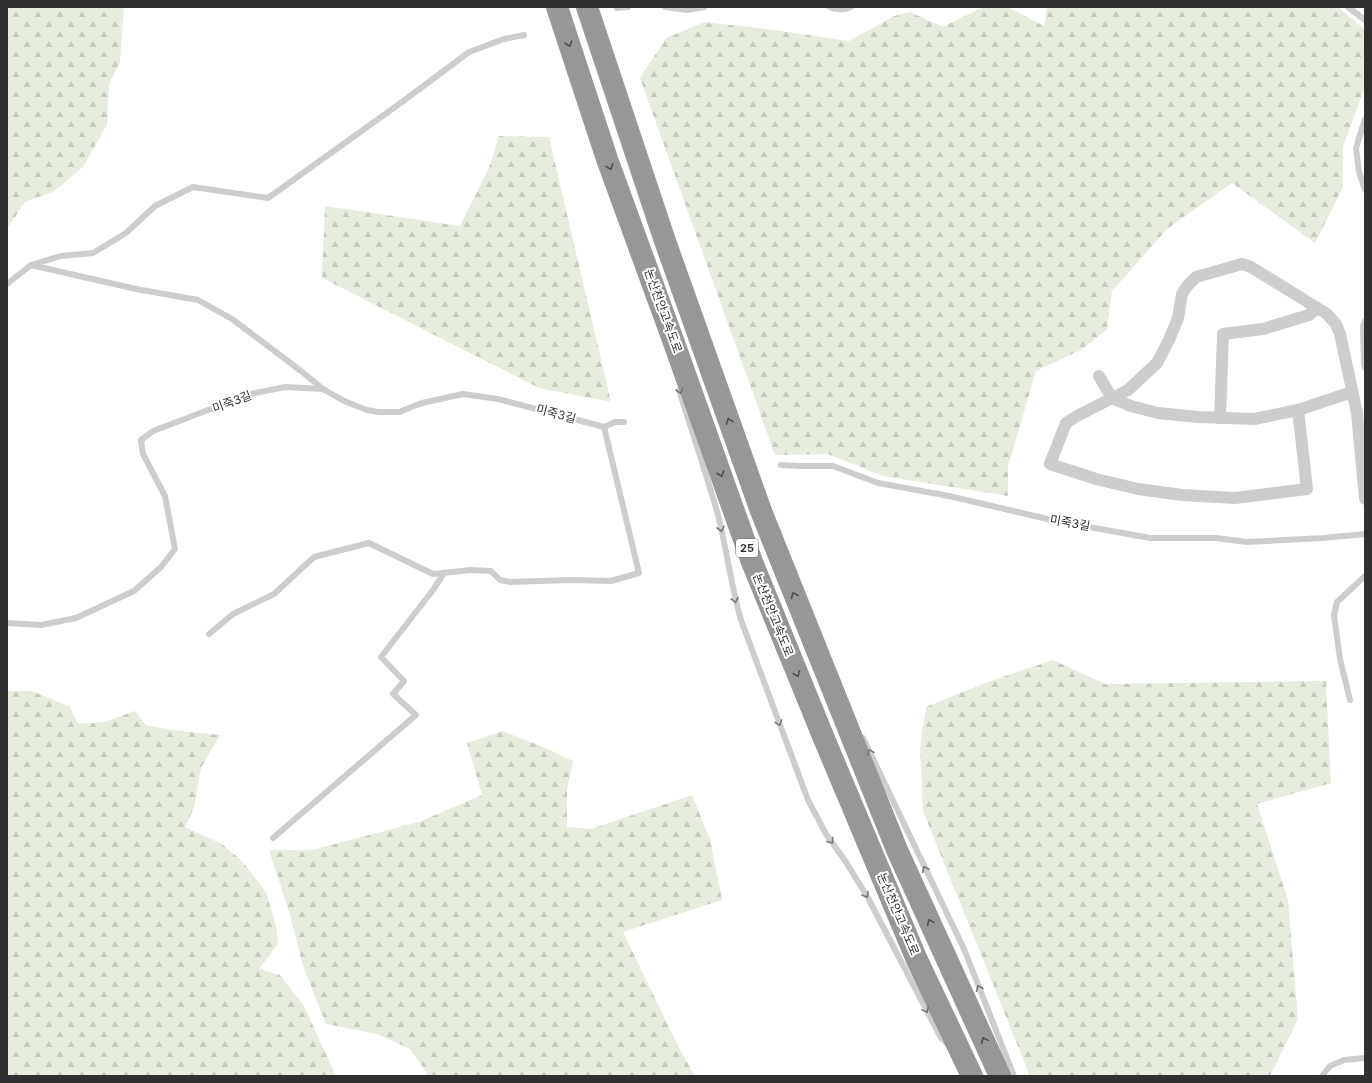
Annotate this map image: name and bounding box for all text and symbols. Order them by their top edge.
one-way arrow [564,40,573,47]
one-way arrow [606,164,614,171]
street label: 논산천안고속도로 [641,267,686,355]
street label: 미죽3길 [210,387,253,416]
one-way arrow [675,388,684,395]
street label: 미죽3길 [535,401,578,426]
one-way arrow [725,418,733,425]
one-way arrow [716,470,724,477]
street label: 미죽3길 [1049,512,1091,533]
one-way arrow [716,526,724,533]
road number: 25 [736,539,758,557]
street label: 논산천안고속도로 [750,571,797,659]
one-way arrow [791,592,799,600]
one-way arrow [731,597,739,603]
one-way arrow [793,670,801,677]
one-way arrow [774,719,782,726]
one-way arrow [867,748,875,756]
one-way arrow [826,837,833,844]
one-way arrow [923,866,930,874]
street label: 논산천안고속도로 [874,870,923,957]
one-way arrow [861,891,868,898]
one-way arrow [927,919,935,927]
one-way arrow [976,984,984,992]
one-way arrow [922,1006,929,1013]
one-way arrow [981,1037,989,1045]

